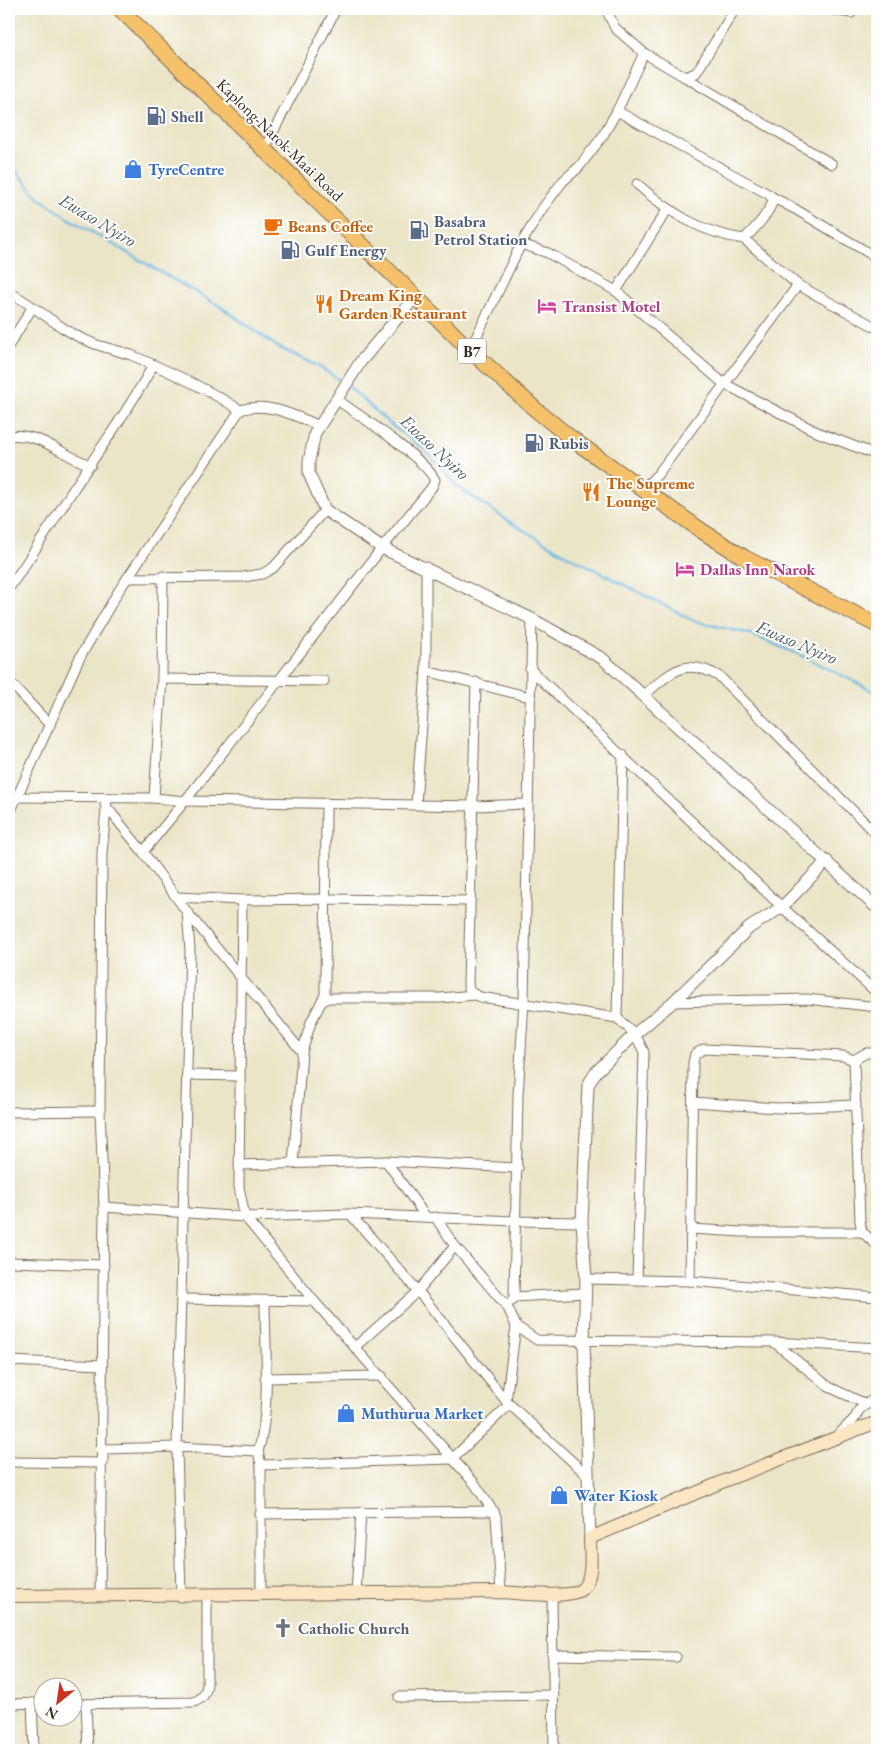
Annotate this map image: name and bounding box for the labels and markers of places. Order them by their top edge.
fuel station icon: Shell [145,105,167,127]
place label: Shell [171,106,204,127]
shop icon: TyreCentre [122,158,144,180]
place label: TyreCentre [148,159,225,180]
place label: Basabra Petrol Station [434,211,527,250]
cafe icon: Beans Coffee [262,215,284,237]
place label: Beans Coffee [288,216,374,237]
fuel station icon: Basabra Petrol Station [408,219,430,241]
fuel station icon: Gulf Energy [279,239,301,261]
place label: Gulf Energy [305,240,387,261]
place label: Dream King Garden Restaurant [339,285,467,324]
restaurant icon: Dream King Garden Restaurant [313,293,335,315]
hotel icon: Transist Motel [536,295,558,317]
place label: Transist Motel [562,296,661,317]
fuel station icon: Rubis [523,432,545,454]
place label: Rubis [549,433,589,454]
place label: The Supreme Lounge [606,473,695,512]
restaurant icon: The Supreme Lounge [580,481,602,503]
hotel icon: Dallas Inn Narok [674,558,696,580]
place label: Dallas Inn Narok [700,559,816,580]
shop icon: Muthurua Market [335,1402,357,1424]
place label: Muthurua Market [361,1403,483,1424]
shop icon: Water Kiosk [548,1484,570,1506]
place label: Water Kiosk [574,1485,658,1506]
church icon: Catholic Church [272,1617,294,1639]
place label: Catholic Church [298,1618,410,1639]

